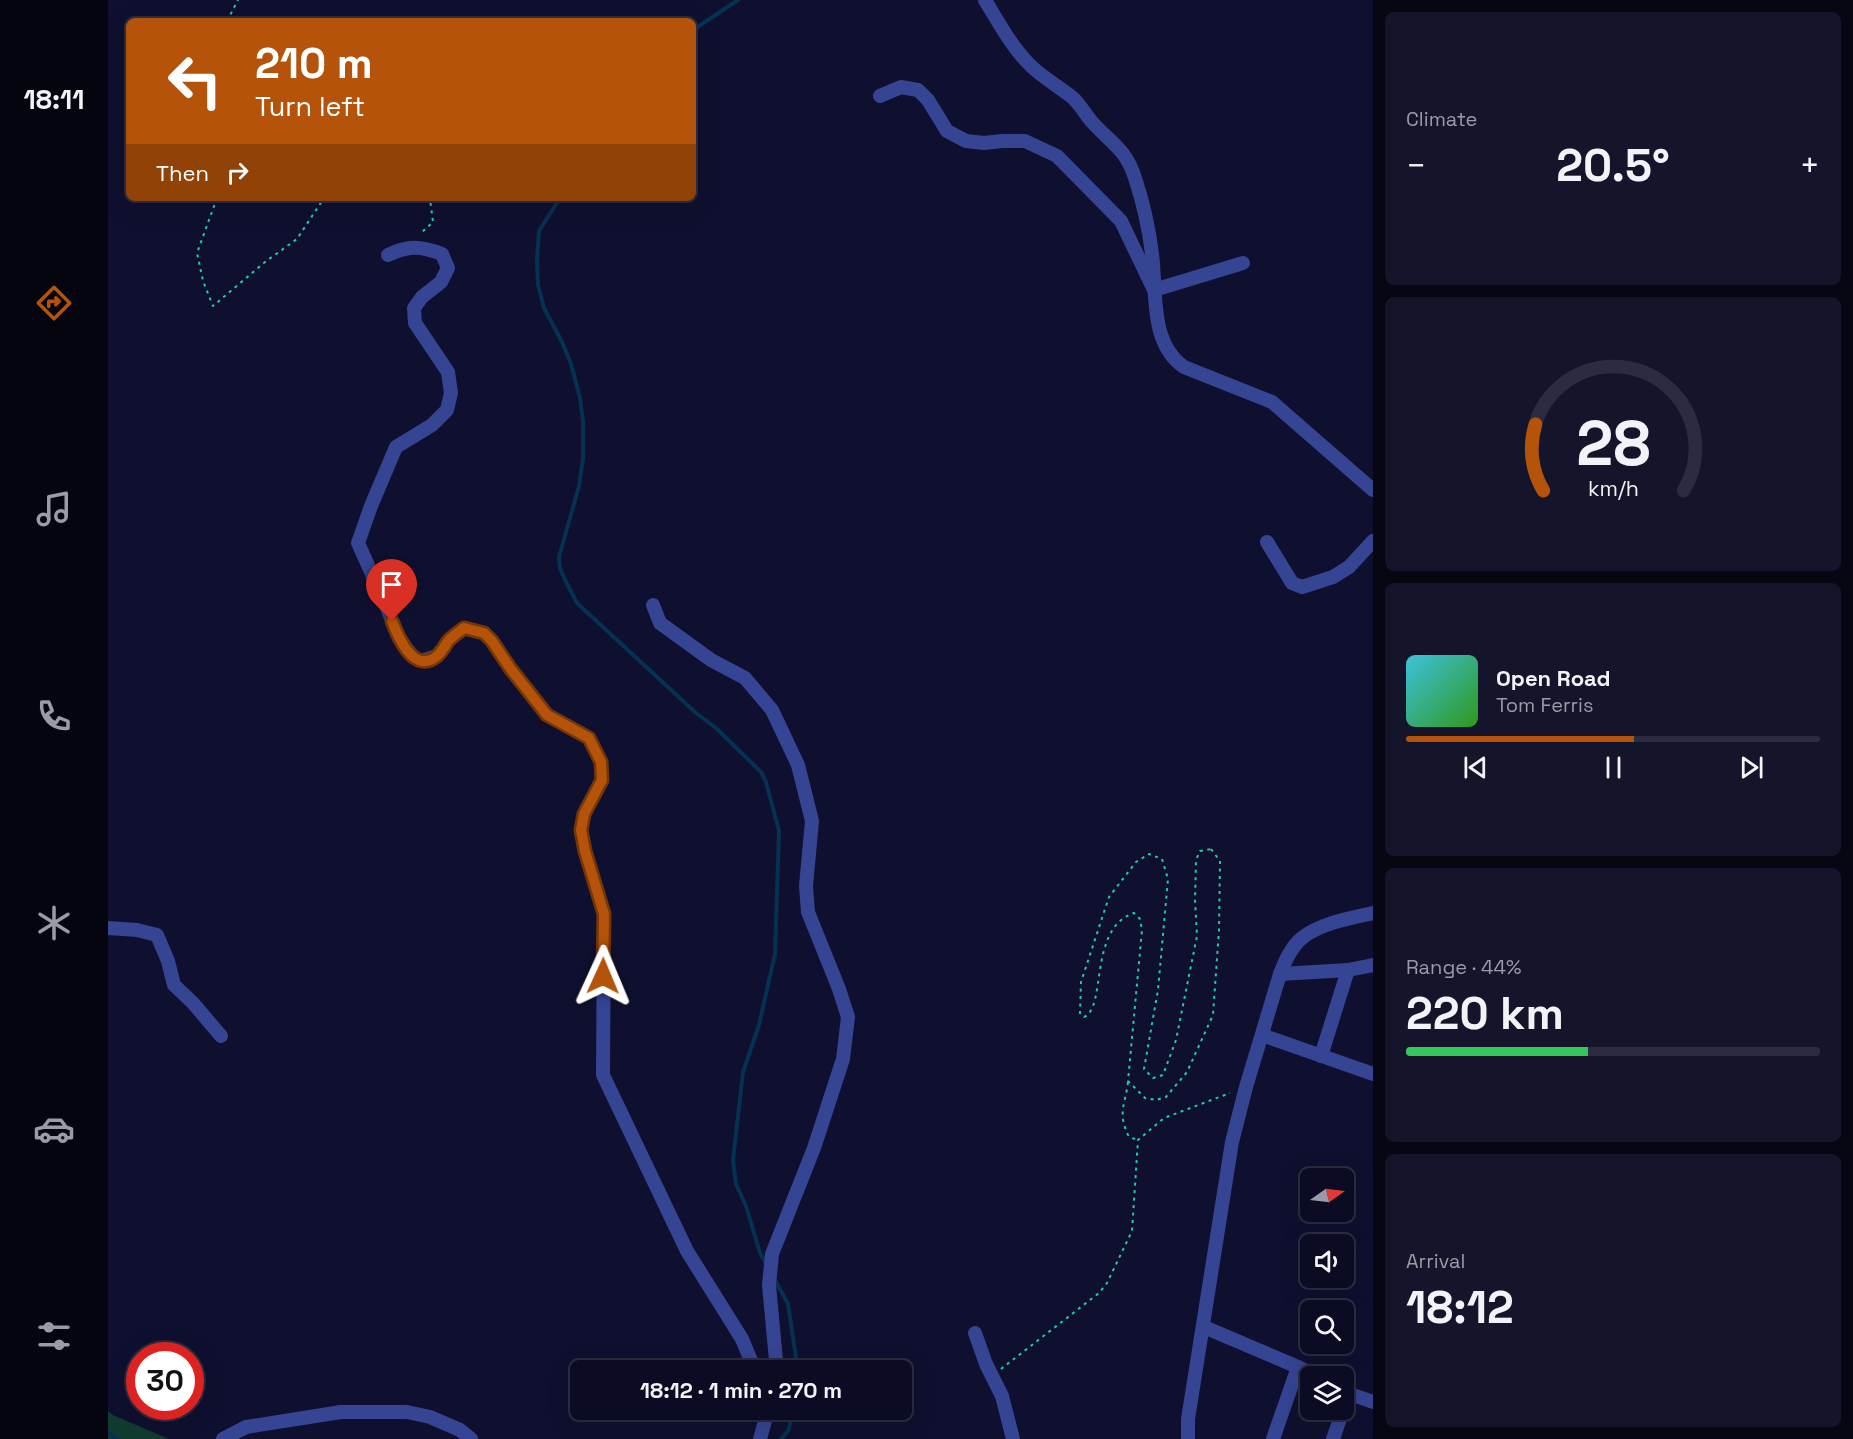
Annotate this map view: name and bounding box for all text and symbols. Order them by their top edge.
text: 210 m [255,37,373,90]
icon: left [156,42,234,120]
text: 18:11 [24,82,84,117]
text: Turn left [255,89,365,124]
text: Climate [1406,106,1477,132]
text: 20.5° [1556,137,1670,194]
text: − [1406,145,1426,187]
text: + [1800,145,1820,187]
icon: right [221,156,254,189]
text: Then [156,159,209,187]
icon: directions [33,282,75,324]
text: 28 [1576,404,1650,483]
text: km/h [1587,476,1639,503]
icon: music [33,488,75,530]
pin [366,559,417,621]
icon: arrive [375,568,408,601]
text: Open Road [1496,664,1611,692]
text: Tom Ferris [1496,692,1594,718]
icon: phone [33,695,75,737]
icon: previous [1459,751,1492,784]
icon: pause [1597,751,1630,784]
icon: next [1735,751,1768,784]
icon: climate [33,902,75,944]
position arrow [571,944,635,1008]
text: Range · 44% [1406,954,1522,980]
text: 220 km [1406,985,1564,1042]
icon: car [33,1108,75,1150]
north arrow [1300,1168,1354,1222]
map controls [1300,1168,1354,1420]
button: sound [1300,1234,1354,1288]
text: Arrival [1406,1248,1465,1274]
text: 18:12 [1406,1279,1514,1336]
button: search [1300,1300,1354,1354]
icon: filters [33,1315,75,1357]
speed limit sign: 30 [126,1342,204,1420]
button: layers [1300,1366,1354,1420]
text: 18:12 · 1 min · 270 m [640,1376,842,1404]

